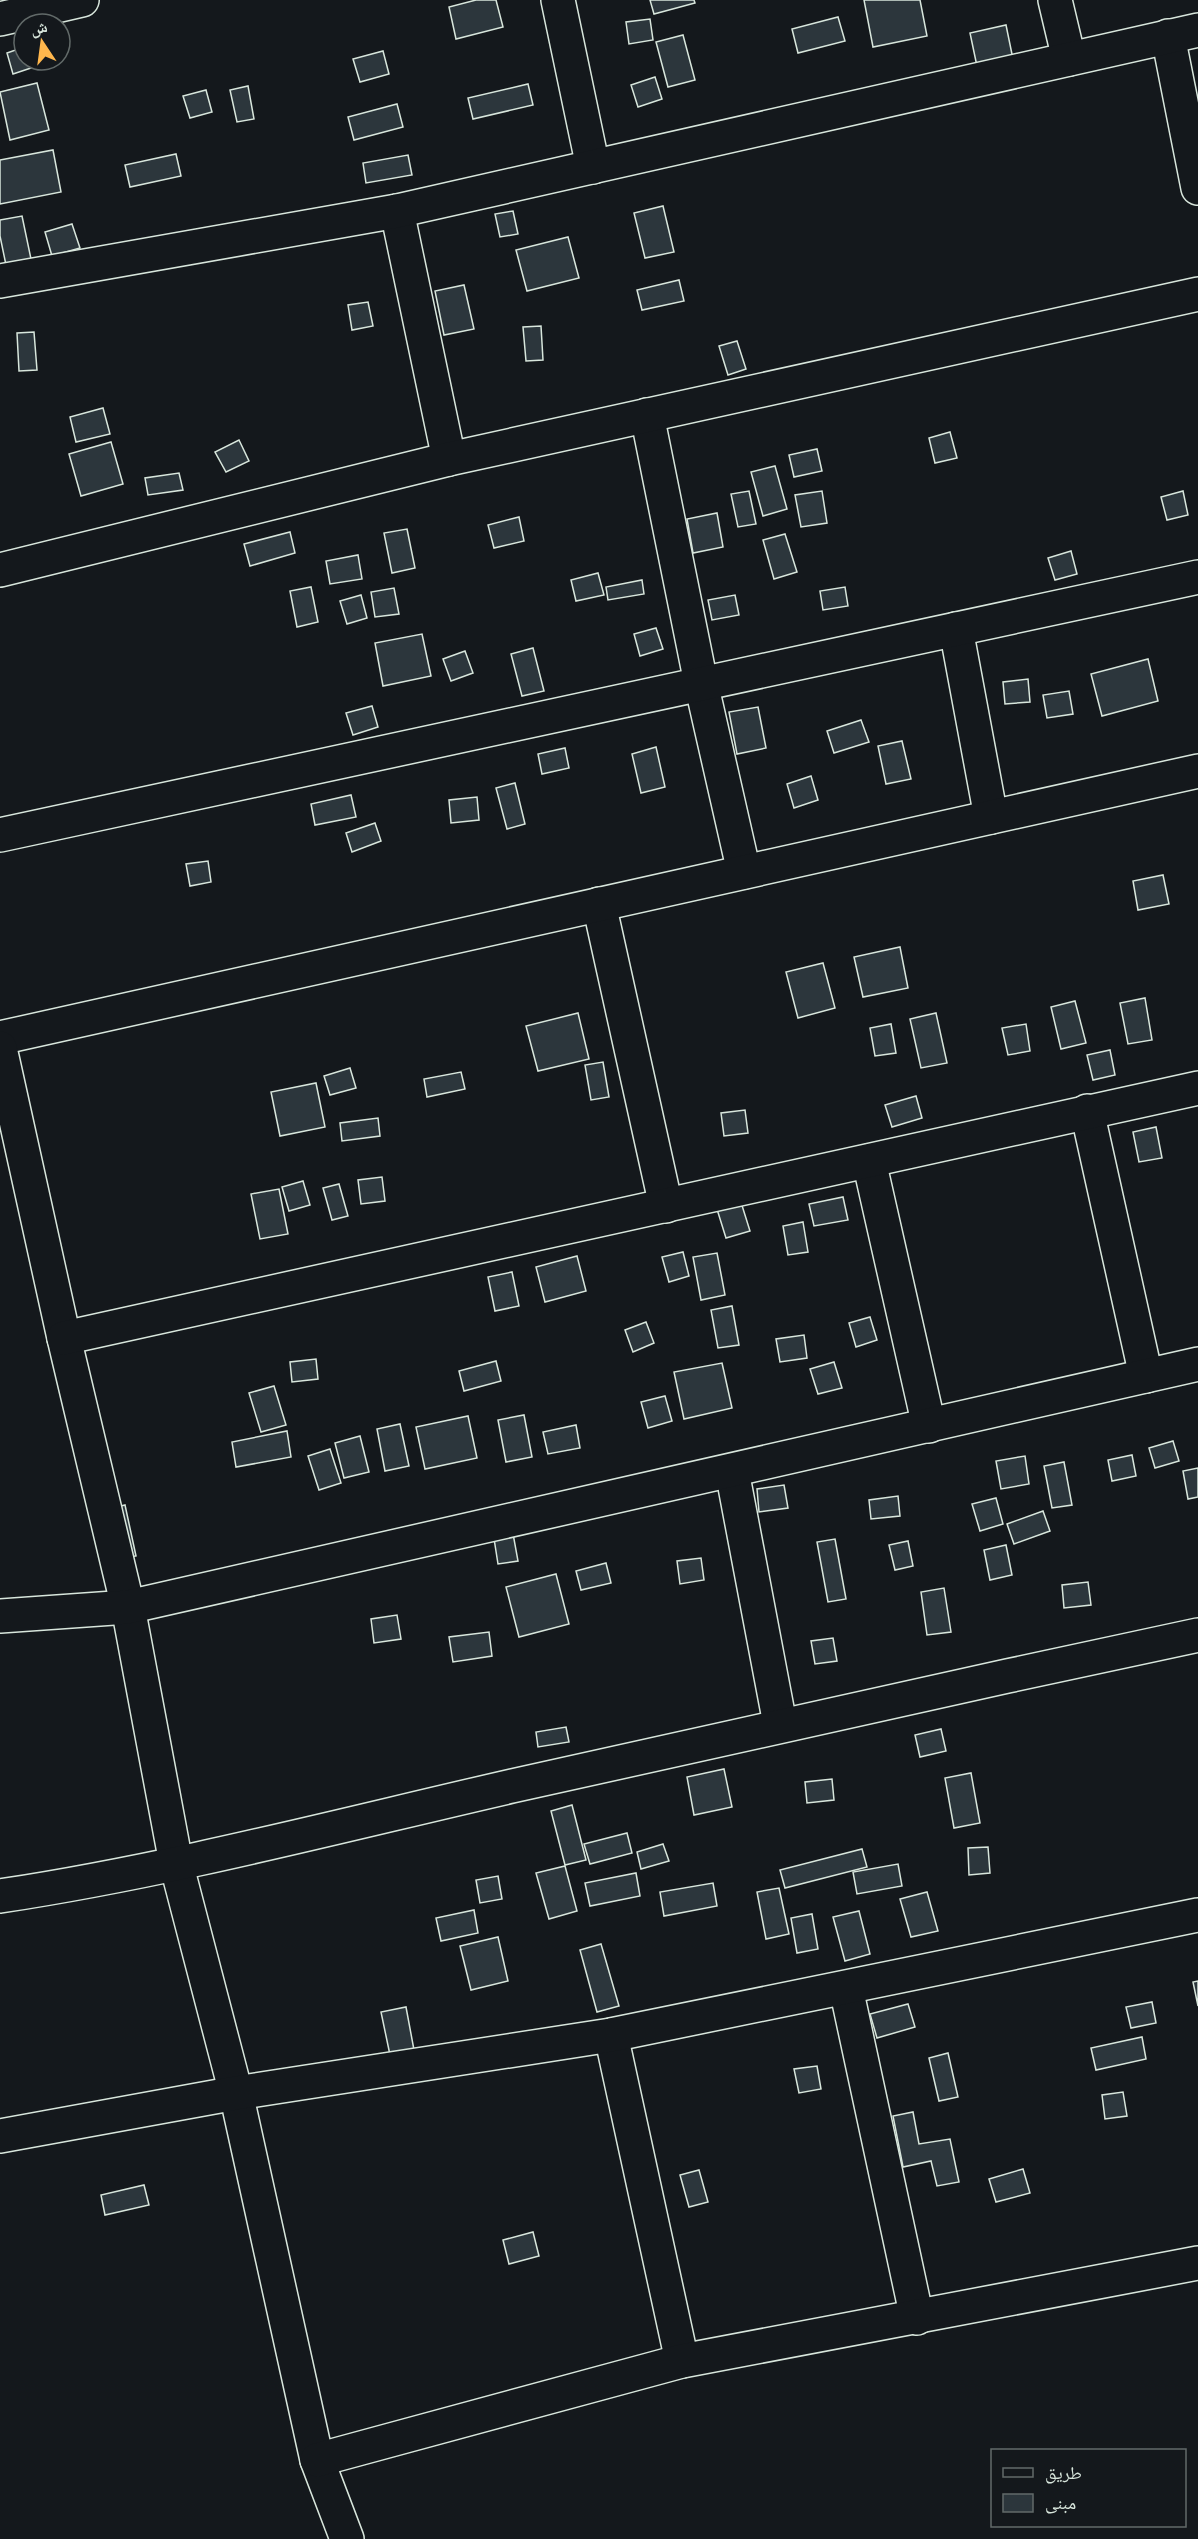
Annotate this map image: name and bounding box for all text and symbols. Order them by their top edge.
north arrow [12,12,72,72]
text: ش [28,15,50,42]
legend [991,2449,1186,2527]
text: طريق [1045,2460,1082,2487]
text: مبنى [1045,2490,1076,2517]

